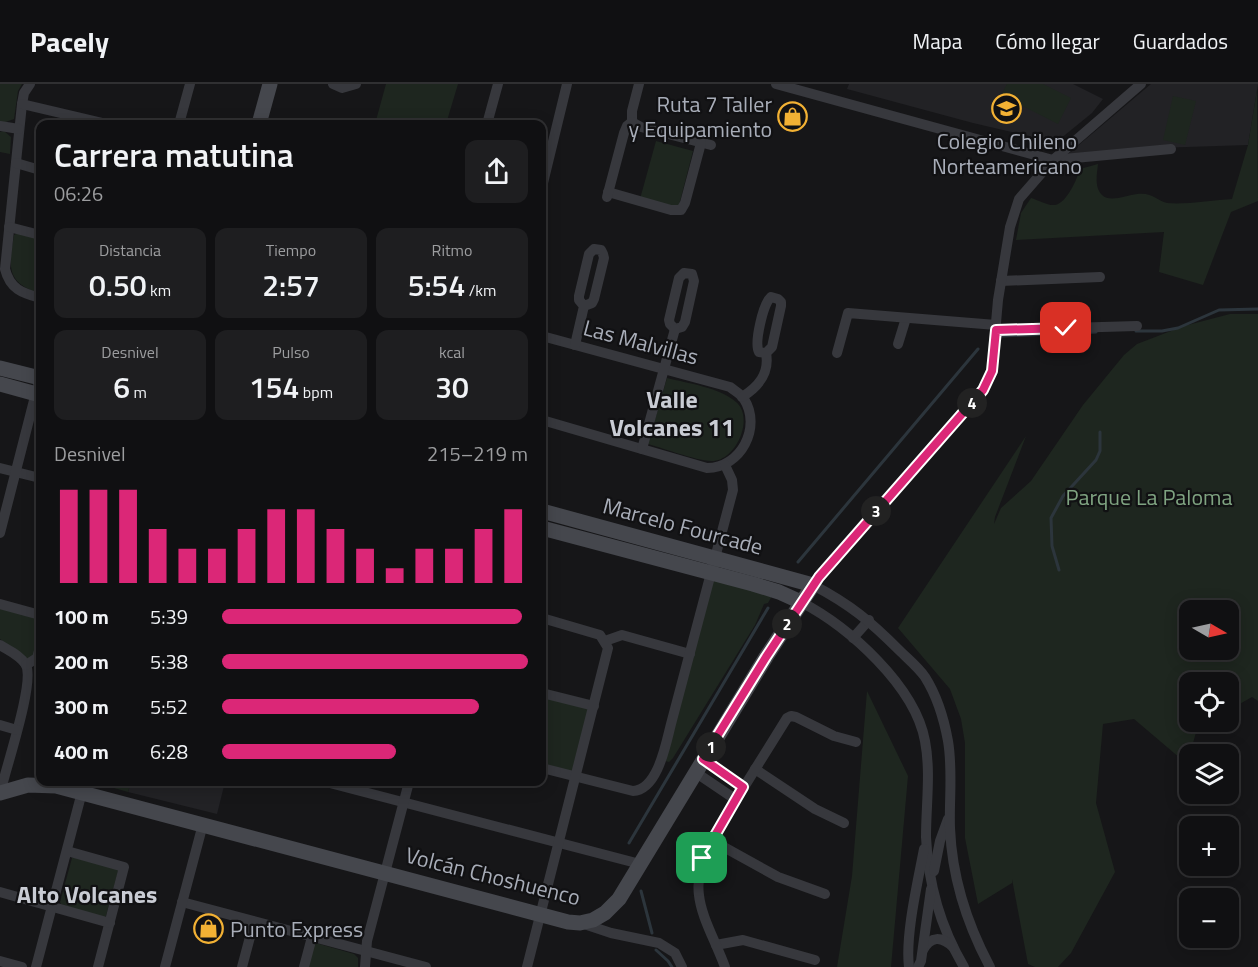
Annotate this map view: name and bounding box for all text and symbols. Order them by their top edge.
text: Pacely [30,20,109,63]
text: Mapa [913,25,962,57]
text: Cómo llegar [995,25,1100,57]
text: Guardados [1133,25,1228,57]
place label: Ruta 7 Taller y Equipamiento [628,87,772,146]
school or university icon: Colegio Chileno Norteamericano [991,93,1023,125]
shop icon: Ruta 7 Taller y Equipamiento [777,101,809,133]
place label: Colegio Chileno Norteamericano [932,124,1082,183]
text: Carrera matutina [54,130,294,180]
button: share [465,140,528,203]
text: 06:26 [54,178,103,209]
text: Distancia [99,238,161,262]
text: Tiempo [266,238,316,262]
text: Ritmo [432,238,472,262]
text: 0.50 [89,262,147,308]
text: 2:57 [262,262,320,308]
text: 5:54 [408,262,465,308]
text: km [147,278,171,302]
text: /km [465,278,496,302]
pin [1040,302,1091,353]
street label: Las Malvillas [580,310,702,374]
icon: check [1049,311,1082,344]
text: Desnivel [101,340,159,364]
text: Pulso [272,340,310,364]
text: kcal [439,340,465,364]
text: 6 [113,364,130,410]
text: 154 [249,364,299,410]
text: 30 [435,364,469,410]
text: m [130,380,147,404]
text: bpm [299,380,333,404]
district label: Valle Volcanes 11 [610,381,735,445]
pin: 4 [957,388,987,418]
text: 4 [968,391,976,415]
text: Desnivel [54,438,126,469]
text: 215–219 m [427,438,528,469]
park label: Parque La Paloma [1066,480,1232,514]
street label: Marcelo Fourcade [599,488,767,564]
pin: 3 [861,496,891,526]
text: 3 [872,499,880,523]
north arrow [1179,600,1239,660]
map controls [1179,600,1239,948]
text: 100 m [54,601,109,632]
text: 5:39 [150,601,188,632]
pin: 2 [772,609,802,639]
text: 2 [783,612,791,636]
text: 200 m [54,646,109,677]
text: 5:38 [150,646,188,677]
button: locate [1179,672,1239,732]
text: 300 m [54,691,109,722]
text: 5:52 [150,691,188,722]
pin: 1 [696,732,726,762]
text: 1 [707,735,715,759]
text: 400 m [54,736,109,767]
text: 6:28 [150,736,188,767]
button: layers [1179,744,1239,804]
button: + [1179,816,1239,876]
pin [676,832,727,883]
street label: Volcán Choshuenco [402,838,584,914]
icon: arrive [685,841,718,874]
district label: Alto Volcanes [17,876,157,912]
button: − [1179,888,1239,948]
place label: Punto Express [230,912,363,946]
shop icon: Punto Express [193,913,225,945]

